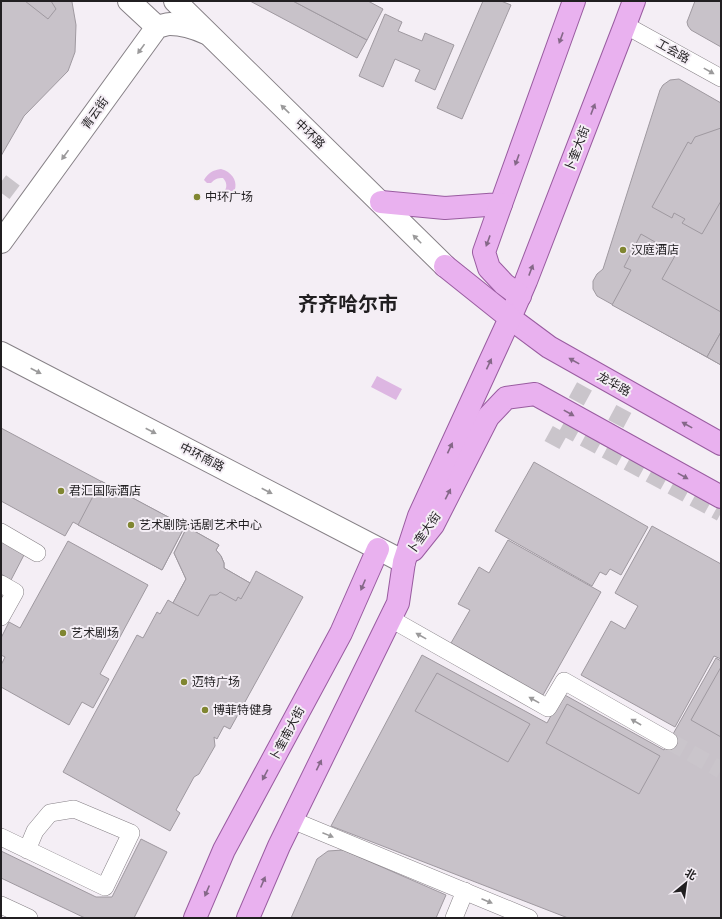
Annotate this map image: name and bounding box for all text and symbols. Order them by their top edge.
one-way arrow [558,32,564,44]
street label: 工会路 [654,36,692,66]
one-way arrow [137,44,145,55]
one-way arrow [703,67,714,74]
street label: 青云街 [79,94,111,132]
one-way arrow [590,103,596,115]
one-way arrow [280,104,290,113]
street label: 中环路 [292,116,328,152]
street label: 卜奎大街 [562,124,592,174]
one-way arrow [61,149,69,160]
one-way arrow [514,154,520,166]
place label: 中环广场 [205,190,253,204]
marker: 中环广场 [192,192,202,202]
one-way arrow [412,234,422,244]
one-way arrow [485,236,491,248]
place label: 汉庭酒店 [631,243,679,257]
marker: 汉庭酒店 [618,245,628,255]
one-way arrow [528,263,534,275]
district label: 齐齐哈尔市 [298,292,398,316]
one-way arrow [568,358,580,365]
one-way arrow [486,359,492,370]
one-way arrow [30,368,41,375]
street label: 龙华路 [595,369,633,399]
one-way arrow [563,410,575,417]
one-way arrow [681,422,693,428]
one-way arrow [145,428,157,434]
street label: 中环南路 [177,440,227,474]
one-way arrow [447,442,453,453]
one-way arrow [677,473,689,480]
place label: 君汇国际酒店 [69,484,141,498]
marker: 君汇国际酒店 [56,486,66,496]
one-way arrow [261,487,272,494]
one-way arrow [445,489,452,500]
street label: 卜奎大街 [404,509,444,557]
place label: 艺术剧院·话剧艺术中心 [139,518,262,532]
marker: 艺术剧院·话剧艺术中心 [126,520,136,530]
one-way arrow [360,579,366,590]
place label: 艺术剧场 [71,626,119,640]
marker: 艺术剧场 [58,628,68,638]
one-way arrow [415,633,427,640]
place label: 迈特广场 [192,675,240,689]
marker: 迈特广场 [179,677,189,687]
one-way arrow [528,697,540,703]
place label: 博菲特健身 [213,703,273,717]
street label: 卜奎南大街 [267,704,307,764]
marker: 博菲特健身 [200,705,210,715]
one-way arrow [630,718,641,725]
one-way arrow [316,759,322,771]
one-way arrow [262,769,268,781]
one-way arrow [323,832,335,838]
north arrow [666,863,706,903]
text: 北 [683,866,699,882]
one-way arrow [260,877,266,888]
one-way arrow [204,885,210,896]
one-way arrow [482,898,494,904]

